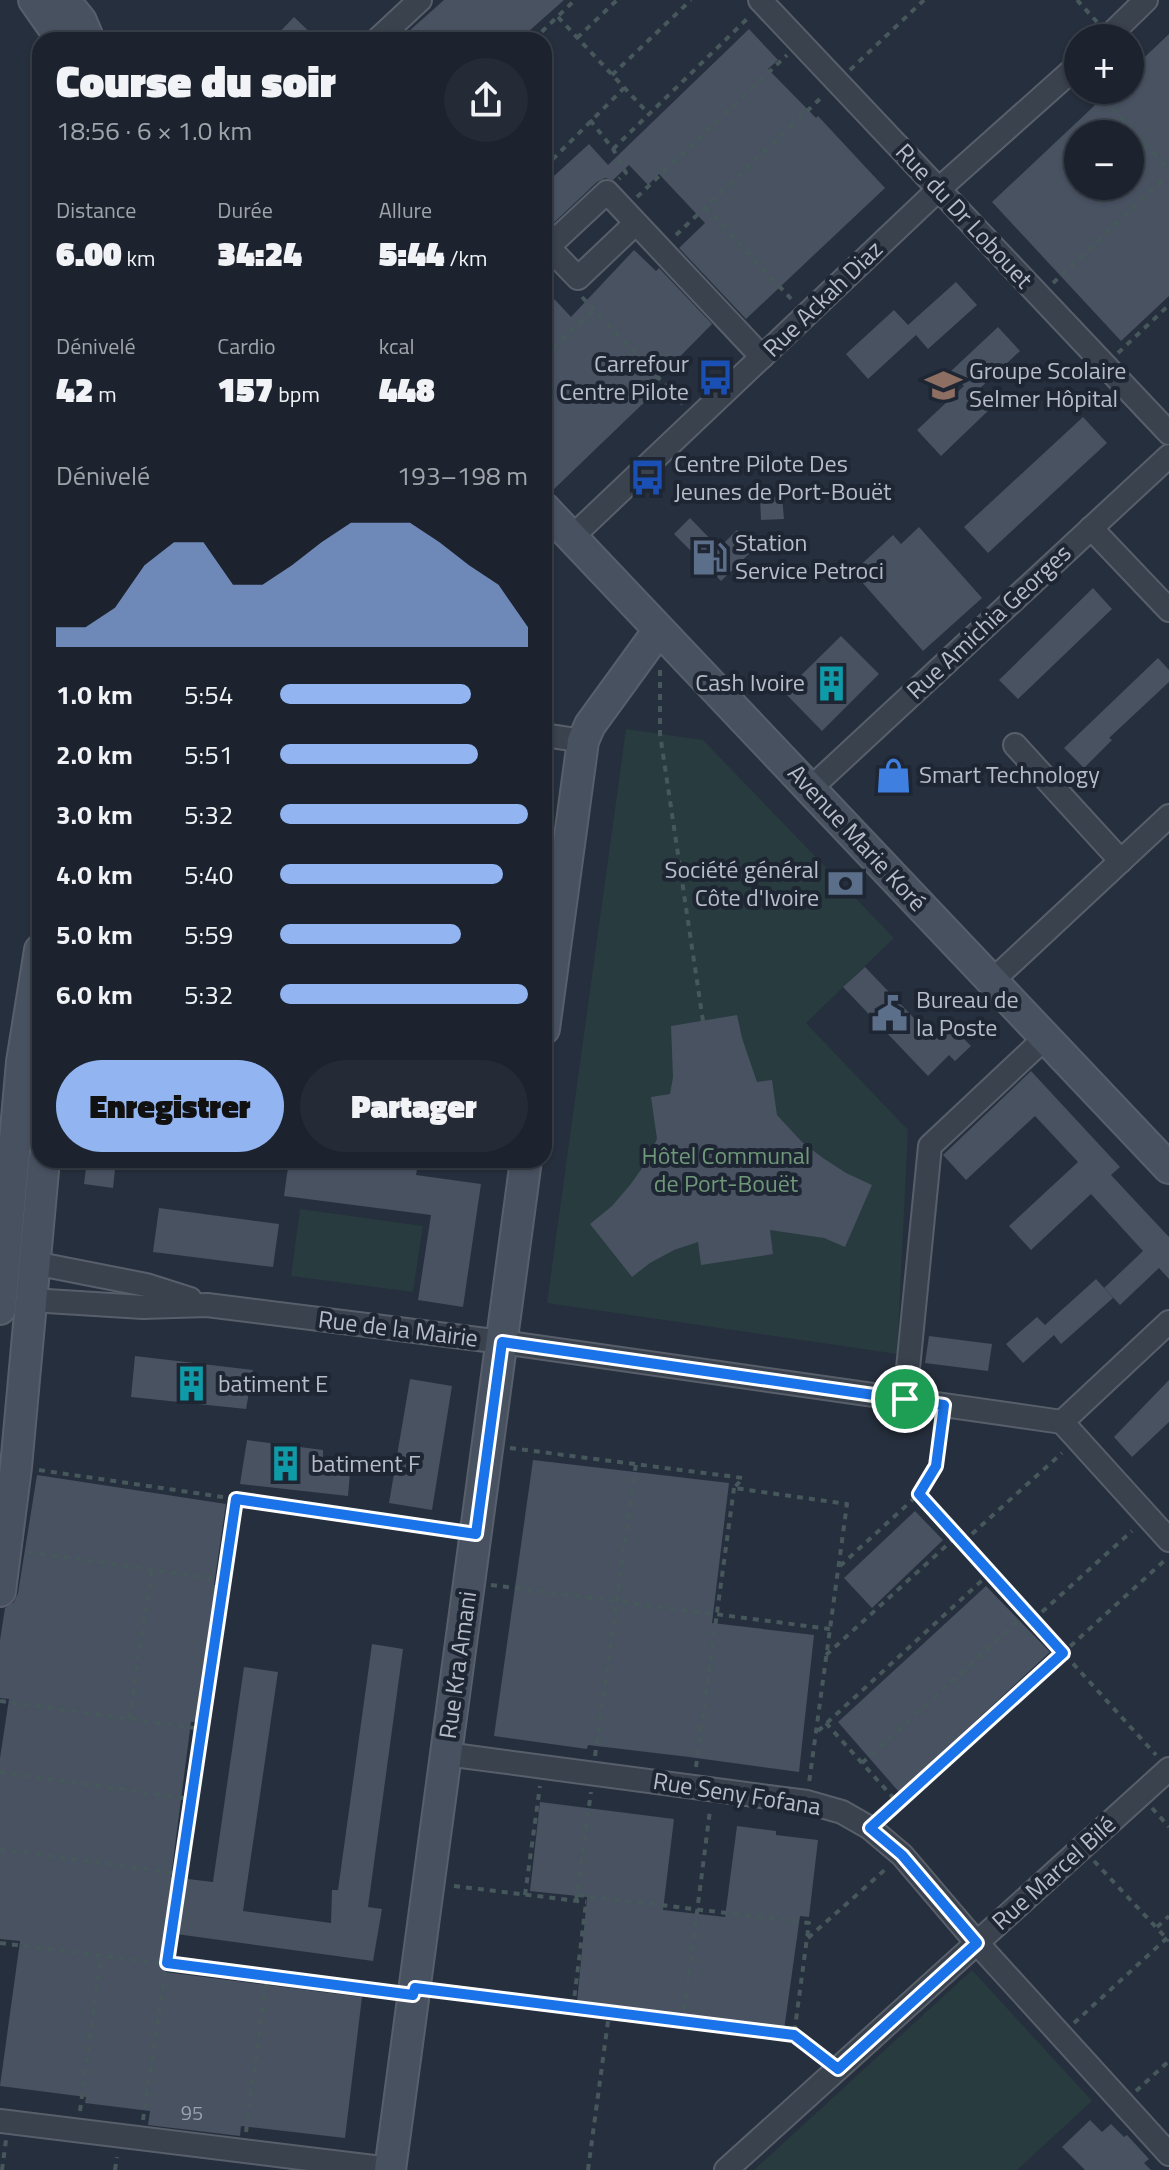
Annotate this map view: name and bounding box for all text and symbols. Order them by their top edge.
map controls [1064,24,1144,200]
button: + [1064,24,1144,104]
text: Course du soir [56,47,336,114]
button: share [444,58,528,142]
text: 18:56 · 6 × 1.0 km [56,111,252,150]
button: − [1064,120,1144,200]
street label: Rue du Dr Lobouet [888,135,1042,296]
text: Distance [56,193,136,227]
text: Durée [217,193,273,227]
text: Allure [379,193,432,227]
text: 6.00 [56,227,122,279]
text: 34:24 [217,227,302,279]
text: 5:44 [379,227,445,279]
street label: Rue Ackah Diaz [754,232,890,365]
text: km [122,241,155,275]
text: /km [445,241,487,275]
text: Dénivelé [56,329,136,363]
text: Cardio [217,329,276,363]
text: kcal [379,329,415,363]
place label: Carrefour Centre Pilote [559,345,689,409]
place label: Groupe Scolaire Selmer Hôpital [969,352,1126,416]
bus stop icon: Carrefour Centre Pilote [696,359,734,397]
text: 42 [56,363,93,415]
text: 157 [217,363,273,415]
text: 448 [379,363,435,415]
school or university icon: Groupe Scolaire Selmer Hôpital [924,366,962,404]
text: m [93,377,117,411]
text: bpm [273,377,320,411]
place label: Centre Pilote Des Jeunes de Port-Bouët [674,445,892,509]
text: Dénivelé [56,456,150,495]
text: 193–198 m [397,456,528,495]
bus stop icon: Centre Pilote Des Jeunes de Port-Bouët [629,459,667,497]
place label: Station Service Petroci [735,524,884,588]
street label: Rue Amichia Georges [898,535,1079,707]
fuel station icon: Station Service Petroci [690,538,728,576]
place label: Cash Ivoire [695,664,805,700]
building icon: Cash Ivoire [812,664,850,702]
text: 1.0 km [56,675,133,714]
text: 5:54 [184,675,233,714]
text: 2.0 km [56,735,133,774]
text: 5:51 [184,735,233,774]
street label: Avenue Marie Koré [780,756,936,919]
shop icon: Smart Technology [874,756,912,794]
place label: Smart Technology [919,756,1100,792]
text: 3.0 km [56,795,133,834]
text: 5:32 [184,795,233,834]
place label: Société général Côte d'Ivoire [664,851,819,915]
text: 4.0 km [56,855,133,894]
text: 5:40 [184,855,233,894]
bank icon: Société général Côte d'Ivoire [826,865,864,903]
text: 5.0 km [56,915,133,954]
text: 5:59 [184,915,233,954]
text: 6.0 km [56,975,133,1014]
text: 5:32 [184,975,233,1014]
place label: Bureau de la Poste [916,981,1019,1045]
public building icon: Bureau de la Poste [871,995,909,1033]
button: Enregistrer [56,1060,284,1152]
button: Partager [300,1060,528,1152]
park label: Hôtel Communal de Port-Bouët [642,1137,810,1201]
street label: Rue de la Mairie [316,1300,480,1356]
building icon: batiment E [173,1365,211,1403]
place label: batiment E [218,1365,328,1401]
pin [871,1365,939,1433]
icon: arrive [883,1377,927,1421]
building icon: batiment F [266,1445,304,1483]
place label: batiment F [311,1445,421,1481]
street label: Rue Kra Amani [429,1589,485,1741]
street label: Rue Seny Fofana [651,1762,824,1824]
street label: Rue Marcel Bilé [983,1807,1123,1938]
house number: 95 [181,2097,203,2128]

